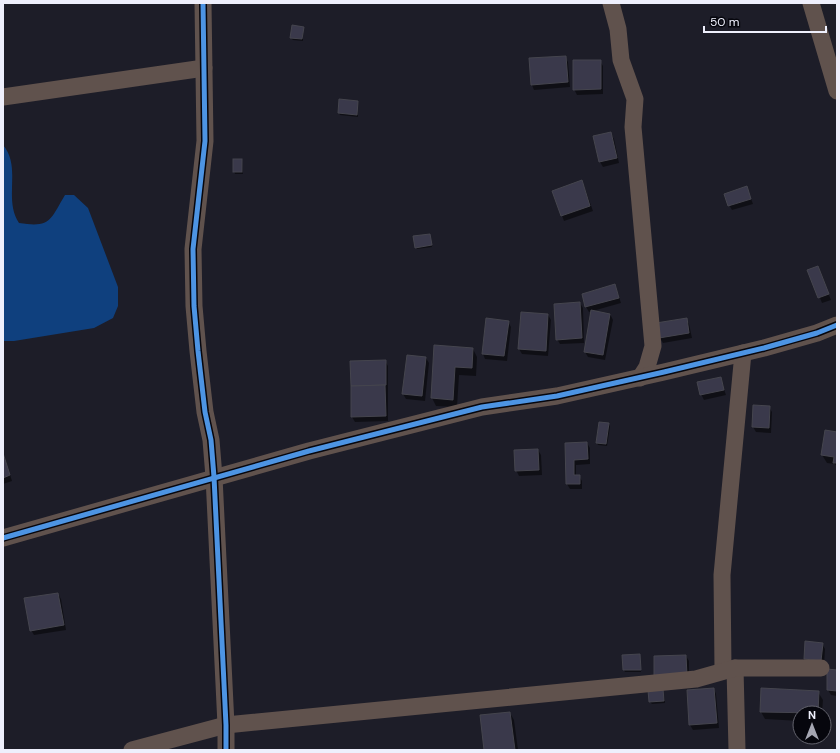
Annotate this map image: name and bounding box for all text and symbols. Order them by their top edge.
scale bar [704,8,826,34]
text: 50 m [710,14,739,30]
north arrow [792,705,832,745]
text: N [808,708,816,722]

